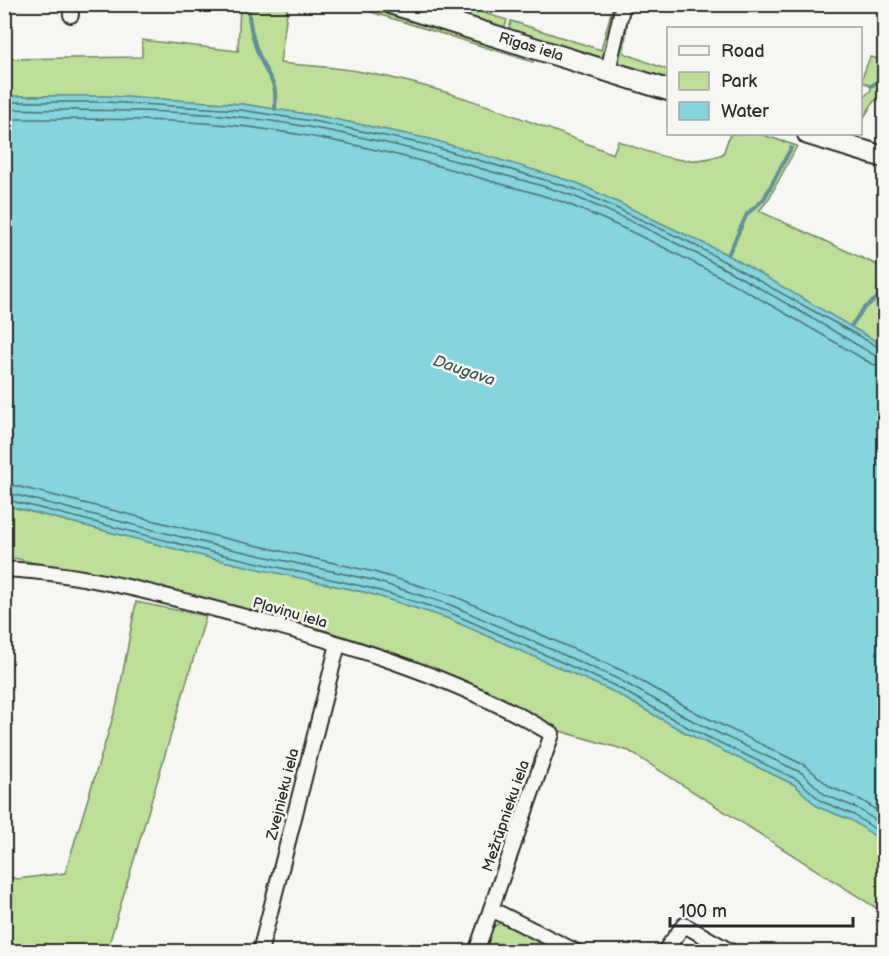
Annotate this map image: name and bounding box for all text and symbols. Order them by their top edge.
legend [667,27,862,135]
street label: Rīgas iela [496,28,566,66]
text: Road [721,41,765,62]
text: Park [721,71,757,92]
text: Water [721,101,769,122]
water label: Daugava [431,352,497,390]
street label: Pļaviņu iela [250,593,330,633]
street label: Zvejnieku iela [262,746,304,843]
street label: Mežrūpnieku iela [478,758,534,874]
scale bar [670,890,853,928]
text: 100 m [679,901,727,922]

